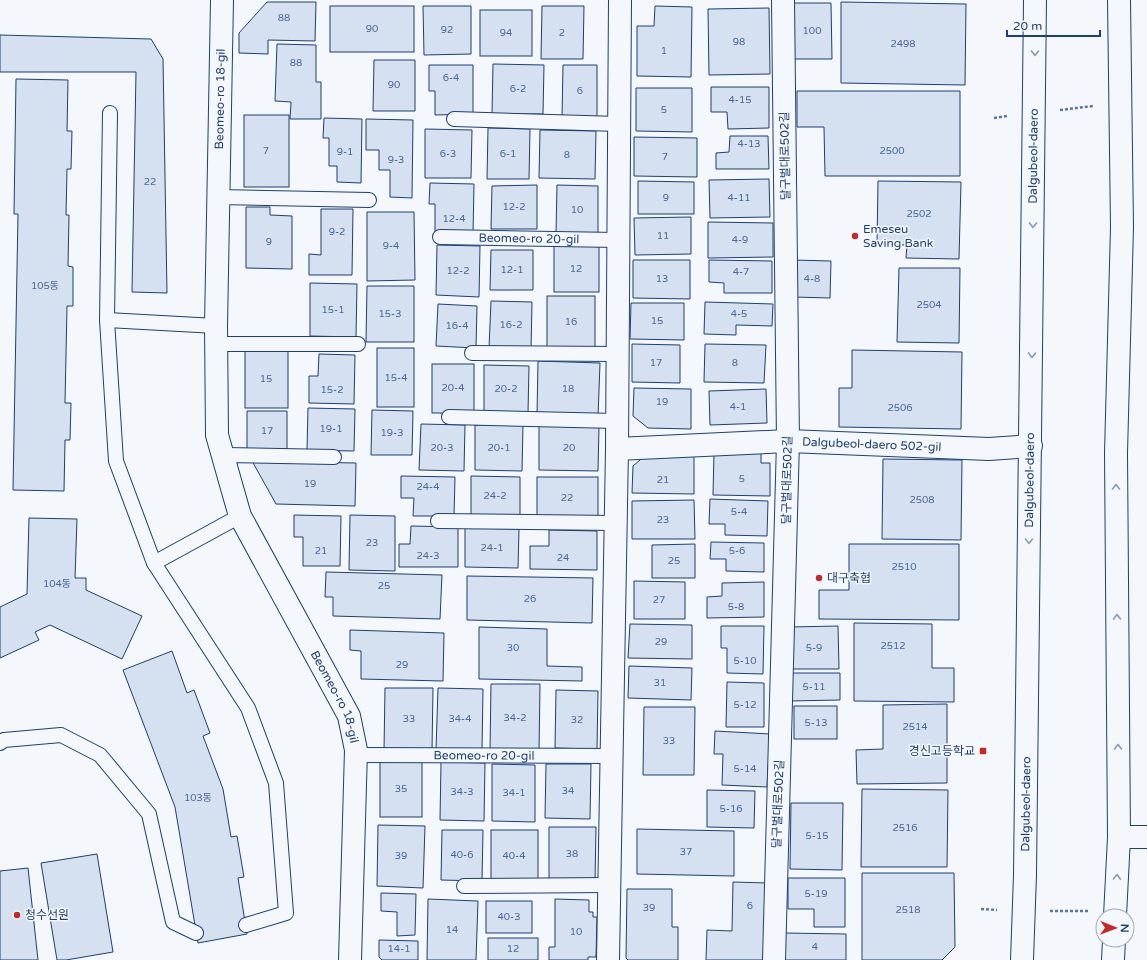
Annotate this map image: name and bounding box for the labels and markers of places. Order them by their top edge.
place label: Emeseu Saving Bank [863,222,934,250]
marker: Emeseu Saving Bank [850,231,860,241]
place label: 대구축협 [827,571,871,585]
marker: 대구축협 [814,573,824,583]
place label: 경신고등학교 [909,744,975,758]
marker: 경신고등학교 [978,746,988,756]
place label: 청수선원 [25,908,69,922]
marker: 청수선원 [12,910,22,920]

